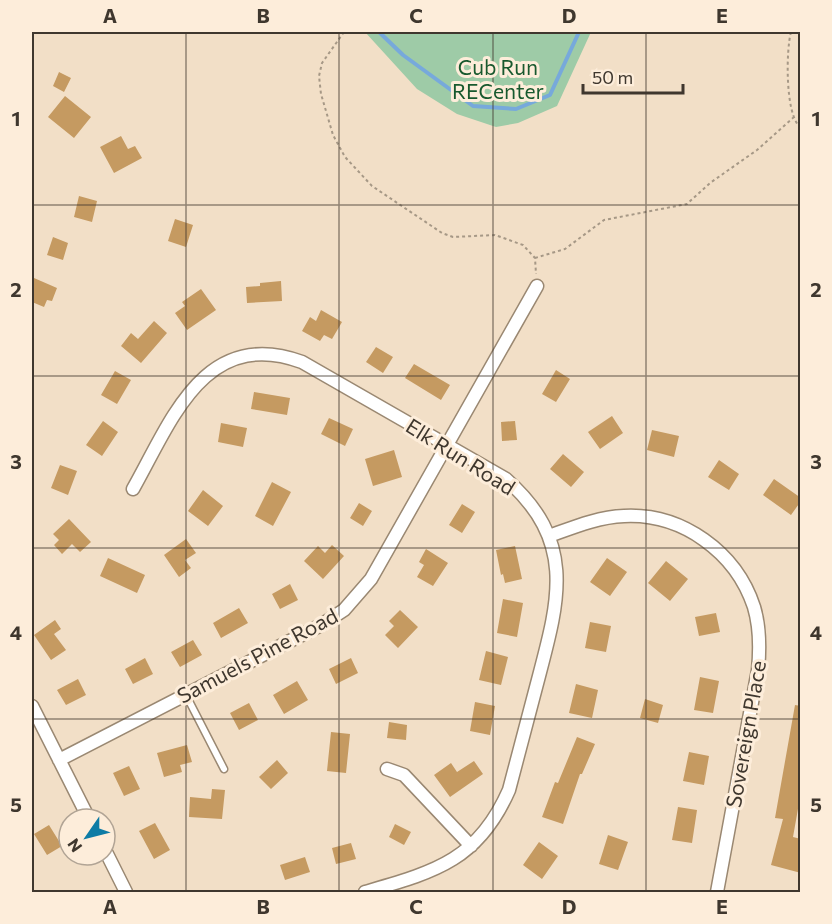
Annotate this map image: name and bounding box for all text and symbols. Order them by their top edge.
text: A [103,3,117,27]
text: B [256,3,270,27]
text: C [409,3,423,27]
text: D [562,3,576,27]
text: E [716,3,728,27]
park label: Cub Run RECenter [452,54,544,103]
scale bar [583,57,684,95]
text: 50 m [592,66,633,88]
text: 1 [11,106,21,130]
text: 1 [811,106,821,130]
text: 2 [10,277,22,301]
text: 2 [810,277,822,301]
street label: Elk Run Road [402,413,520,499]
text: 3 [10,449,22,473]
text: 3 [810,449,822,473]
street label: Samuels Pine Road [173,602,341,708]
text: 4 [10,620,22,644]
text: 4 [810,620,822,644]
street label: Sovereign Place [720,659,770,809]
text: 5 [10,792,22,816]
text: 5 [810,792,822,816]
north arrow [57,807,117,867]
text: N [63,836,86,856]
text: A [103,894,117,918]
text: B [256,894,270,918]
text: C [409,894,423,918]
text: D [562,894,576,918]
text: E [716,894,728,918]

